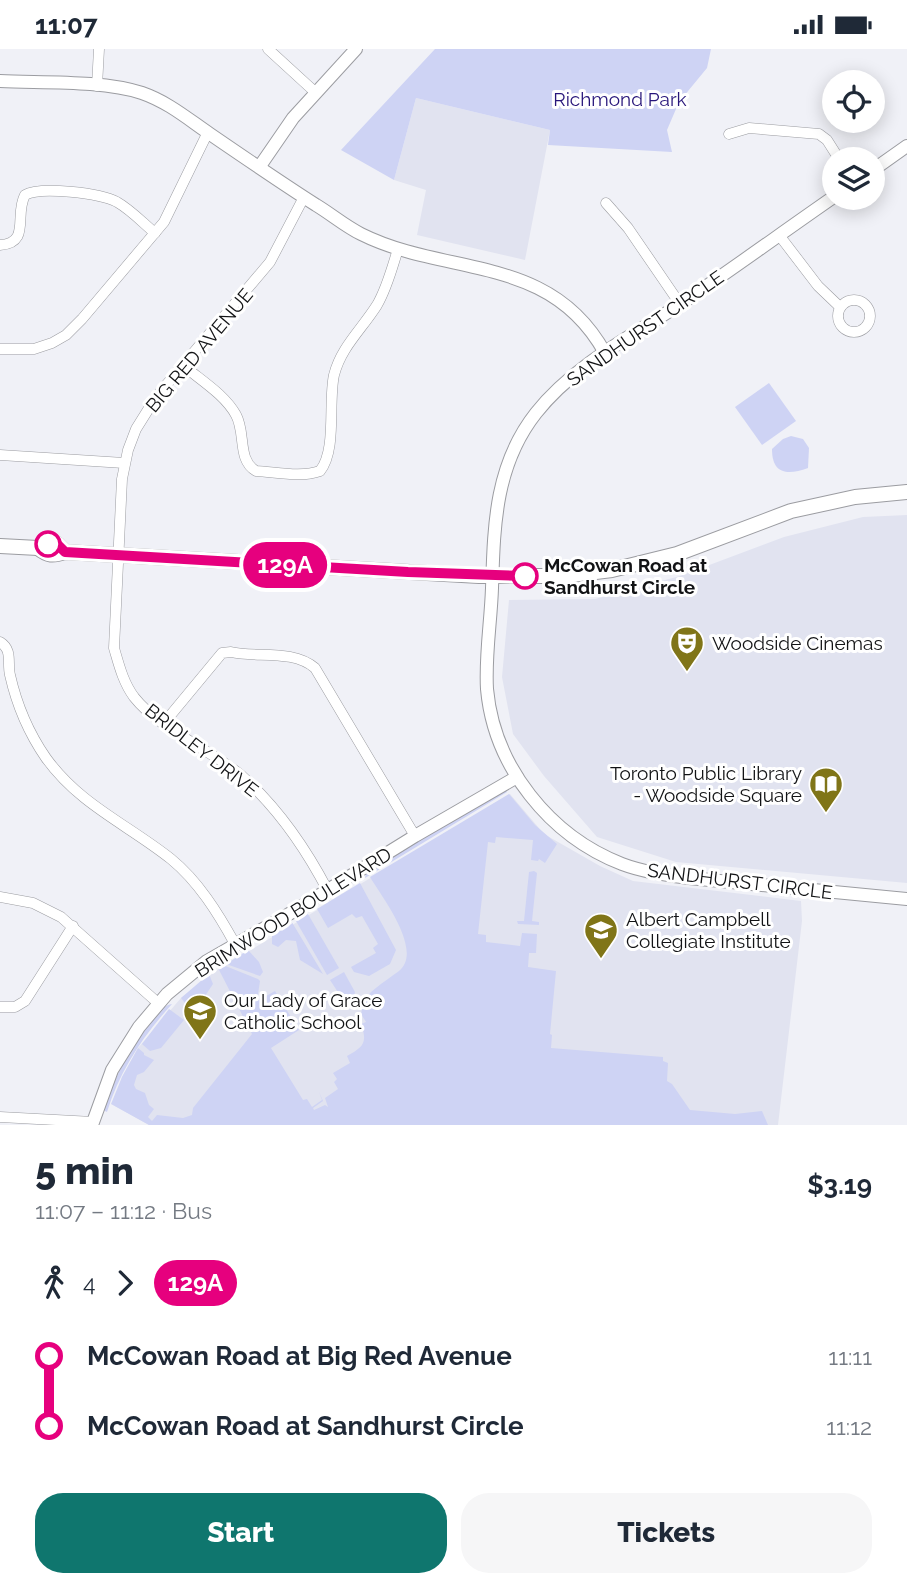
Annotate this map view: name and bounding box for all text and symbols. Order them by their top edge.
text: 11:07 [35,10,98,40]
map controls [822,70,885,210]
button: locate [822,70,885,133]
park label: Richmond Park [553,88,687,110]
button: layers [822,147,885,210]
street label: SANDHURST CIRCLE [562,266,728,390]
street label: BIG RED AVENUE [141,284,257,416]
unlabelled marker [35,531,61,557]
line badge: 129A [236,542,334,588]
text: 129A [257,550,313,579]
place label: McCowan Road at Sandhurst Circle [544,554,708,598]
marker: McCowan Road at Sandhurst Circle [512,563,538,589]
theatre icon: Woodside Cinemas [668,624,706,673]
place label: Woodside Cinemas [712,632,883,654]
street label: BRIDLEY DRIVE [141,699,263,801]
place label: Toronto Public Library - Woodside Square [610,762,802,806]
library icon: Toronto Public Library - Woodside Square [807,765,845,814]
street label: BRIMWOOD BOULEVARD [191,842,395,982]
street label: SANDHURST CIRCLE [646,859,834,903]
place label: Albert Campbell Collegiate Institute [626,908,791,952]
school or university icon: Albert Campbell Collegiate Institute [582,911,620,960]
place label: Our Lady of Grace Catholic School [224,989,382,1033]
school or university icon: Our Lady of Grace Catholic School [181,992,219,1041]
text: 5 min [35,1148,134,1193]
text: $3.19 [807,1170,872,1200]
text: 11:07 – 11:12 · Bus [35,1197,212,1224]
icon: walk [35,1264,73,1302]
icon: forward [106,1264,144,1302]
text: 129A [168,1268,223,1297]
text: 4 [83,1269,96,1296]
text: McCowan Road at Big Red Avenue [87,1341,512,1371]
text: 11:11 [828,1343,872,1370]
text: McCowan Road at Sandhurst Circle [87,1411,524,1441]
text: 11:12 [826,1413,872,1440]
button: Start [35,1493,447,1573]
button: Tickets [461,1493,872,1573]

